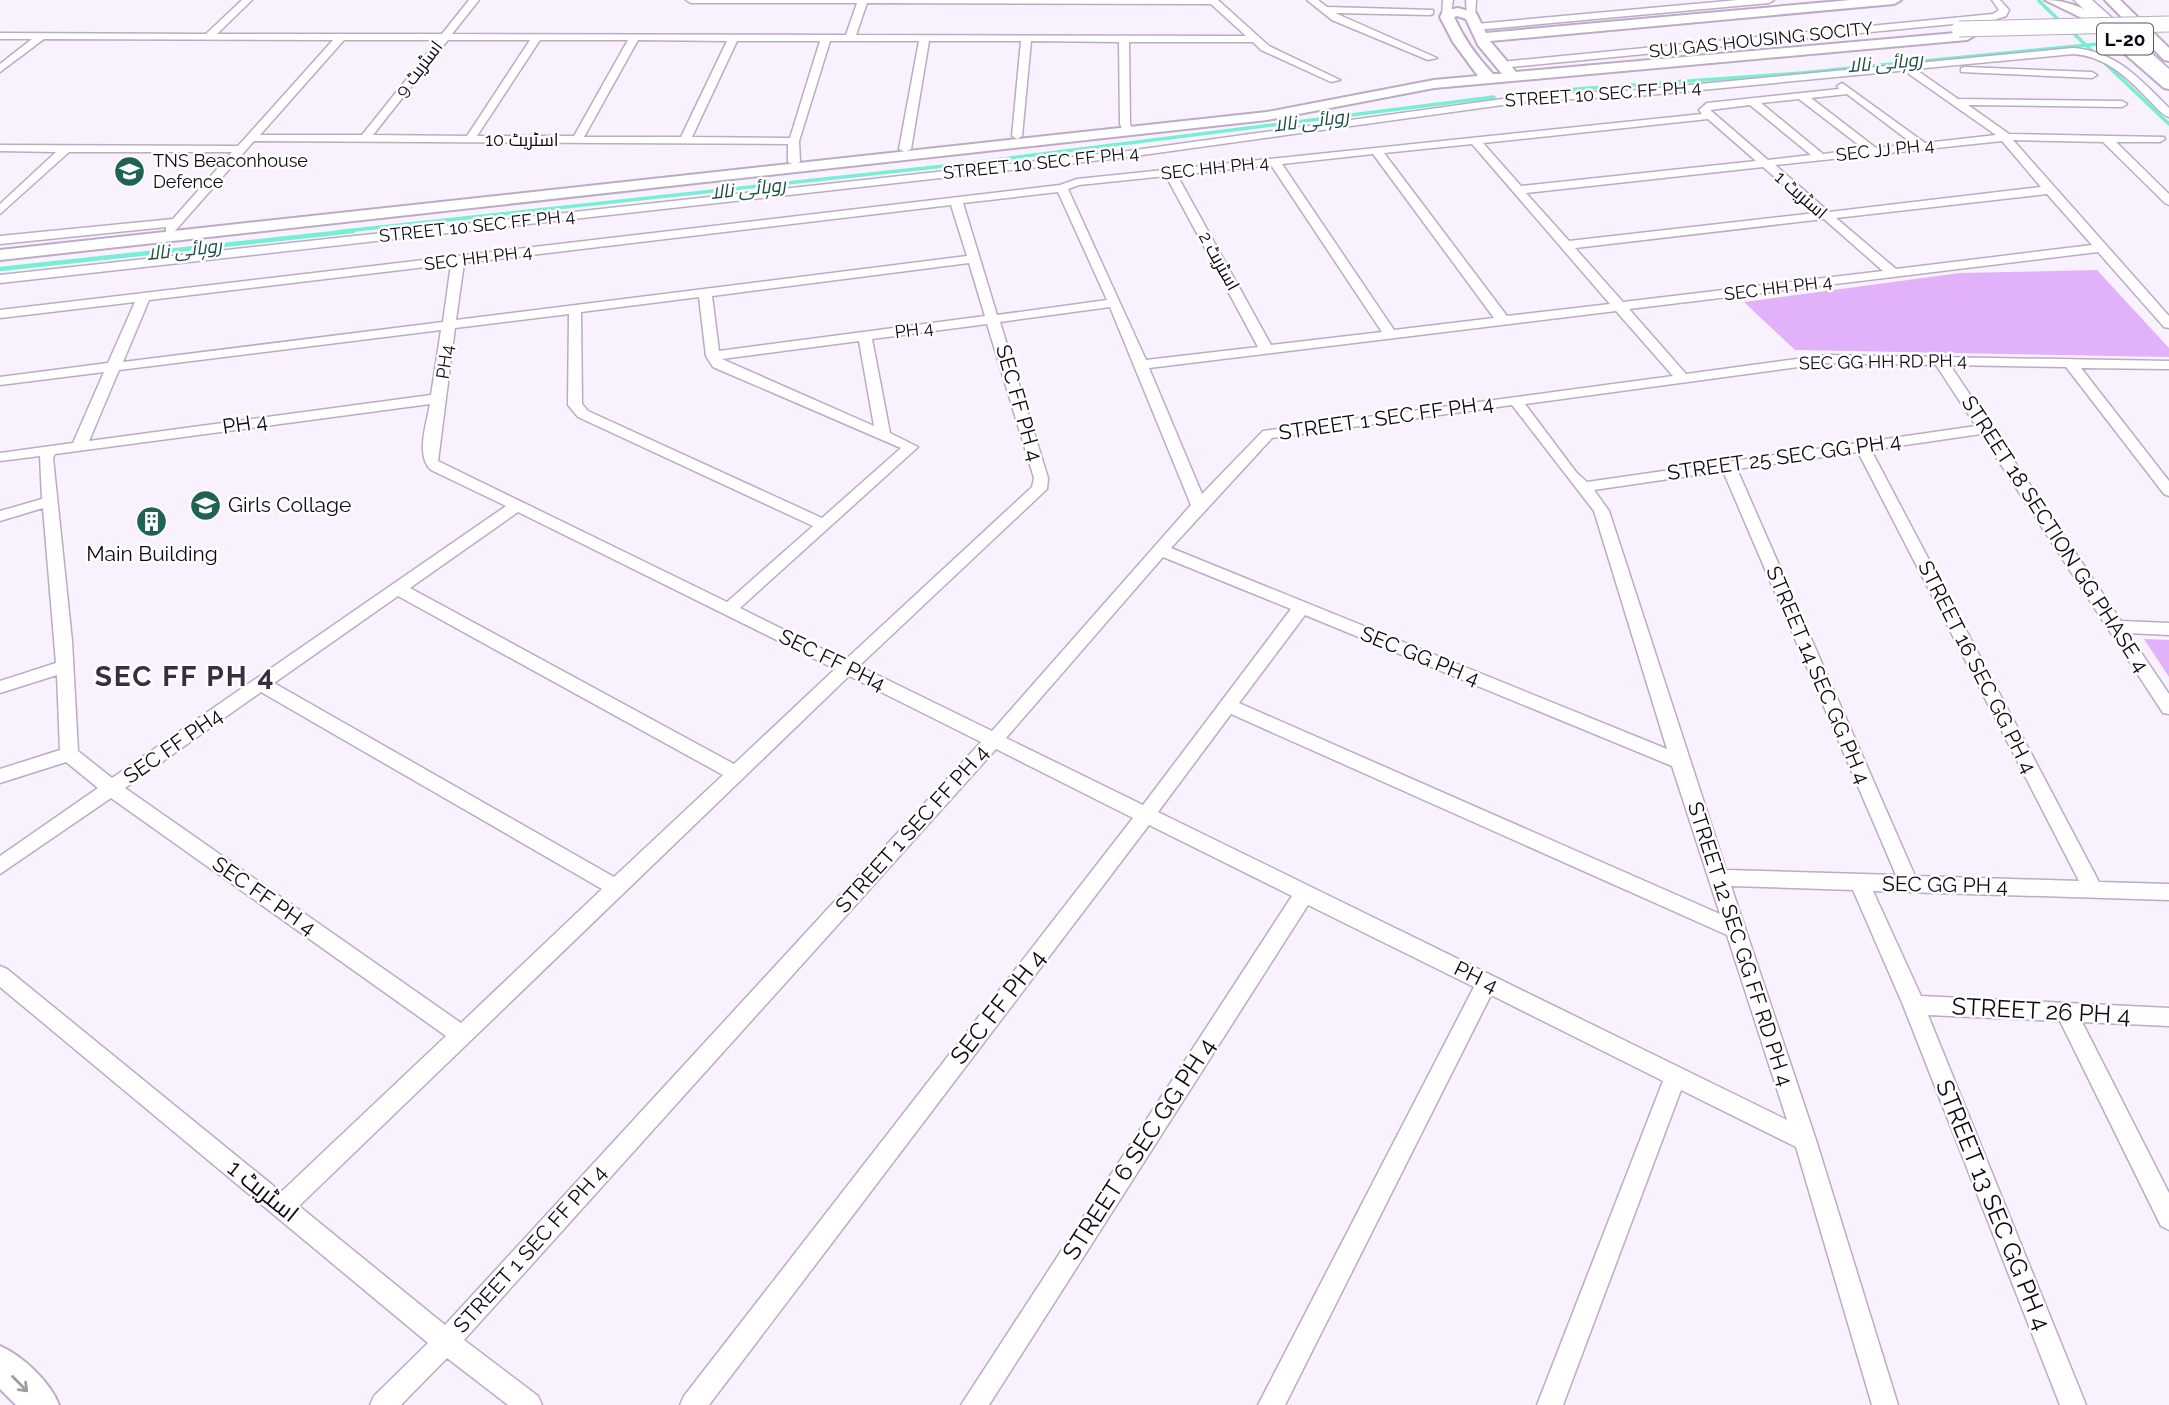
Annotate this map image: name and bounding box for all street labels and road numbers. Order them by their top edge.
street label: SUI GAS HOUSING SOCITY [1648,17,1874,62]
road number: L-20 [2097,23,2153,54]
street label: اسٹریٹ 9 [391,36,447,102]
street label: STREET 10 SEC FF PH 4 [1504,76,1702,111]
street label: اسٹریٹ 10 [485,129,559,151]
street label: SEC JJ PH 4 [1835,134,1935,165]
street label: STREET 10 SEC FF PH 4 [942,142,1140,183]
street label: SEC HH PH 4 [1160,151,1270,184]
street label: اسٹریٹ 1 [1770,166,1832,224]
street label: STREET 10 SEC FF PH 4 [378,205,576,246]
street label: اسٹریٹ 2 [1194,228,1244,294]
street label: SEC HH PH 4 [423,240,533,275]
street label: SEC HH PH 4 [1723,270,1833,305]
street label: PH 4 [893,317,935,342]
street label: SEC FF PH 4 [991,342,1048,464]
street label: PH4 [432,343,457,380]
street label: SEC GG HH RD PH 4 [1799,350,1967,373]
street label: STREET 1 SEC FF PH 4 [1277,390,1495,445]
street label: STREET 18 SECTION GG PHASE 4 [1957,391,2154,677]
street label: PH 4 [221,408,269,439]
street label: STREET 25 SEC GG PH 4 [1665,428,1902,485]
street label: STREET 16 SEC GG PH 4 [1913,556,2042,777]
street label: STREET 14 SEC GG PH 4 [1761,562,1876,787]
street label: SEC GG PH 4 [1357,620,1483,691]
street label: SEC FF PH4 [775,623,889,696]
street label: SEC FF PH4 [119,702,227,789]
street label: STREET 1 SEC FF PH 4 [830,740,993,918]
street label: STREET 12 SEC GG FF RD PH 4 [1683,799,1798,1089]
street label: SEC FF PH 4 [208,851,321,940]
street label: SEC GG PH 4 [1882,871,2008,898]
street label: SEC FF PH 4 [944,944,1051,1070]
street label: PH 4 [1450,955,1502,998]
street label: STREET 26 PH 4 [1951,991,2131,1030]
street label: STREET 6 SEC GG PH 4 [1056,1032,1221,1265]
street label: STREET 13 SEC GG PH 4 [1930,1076,2057,1334]
street label: اسٹریٹ 1 [222,1153,305,1228]
street label: STREET 1 SEC FF PH 4 [448,1160,611,1338]

